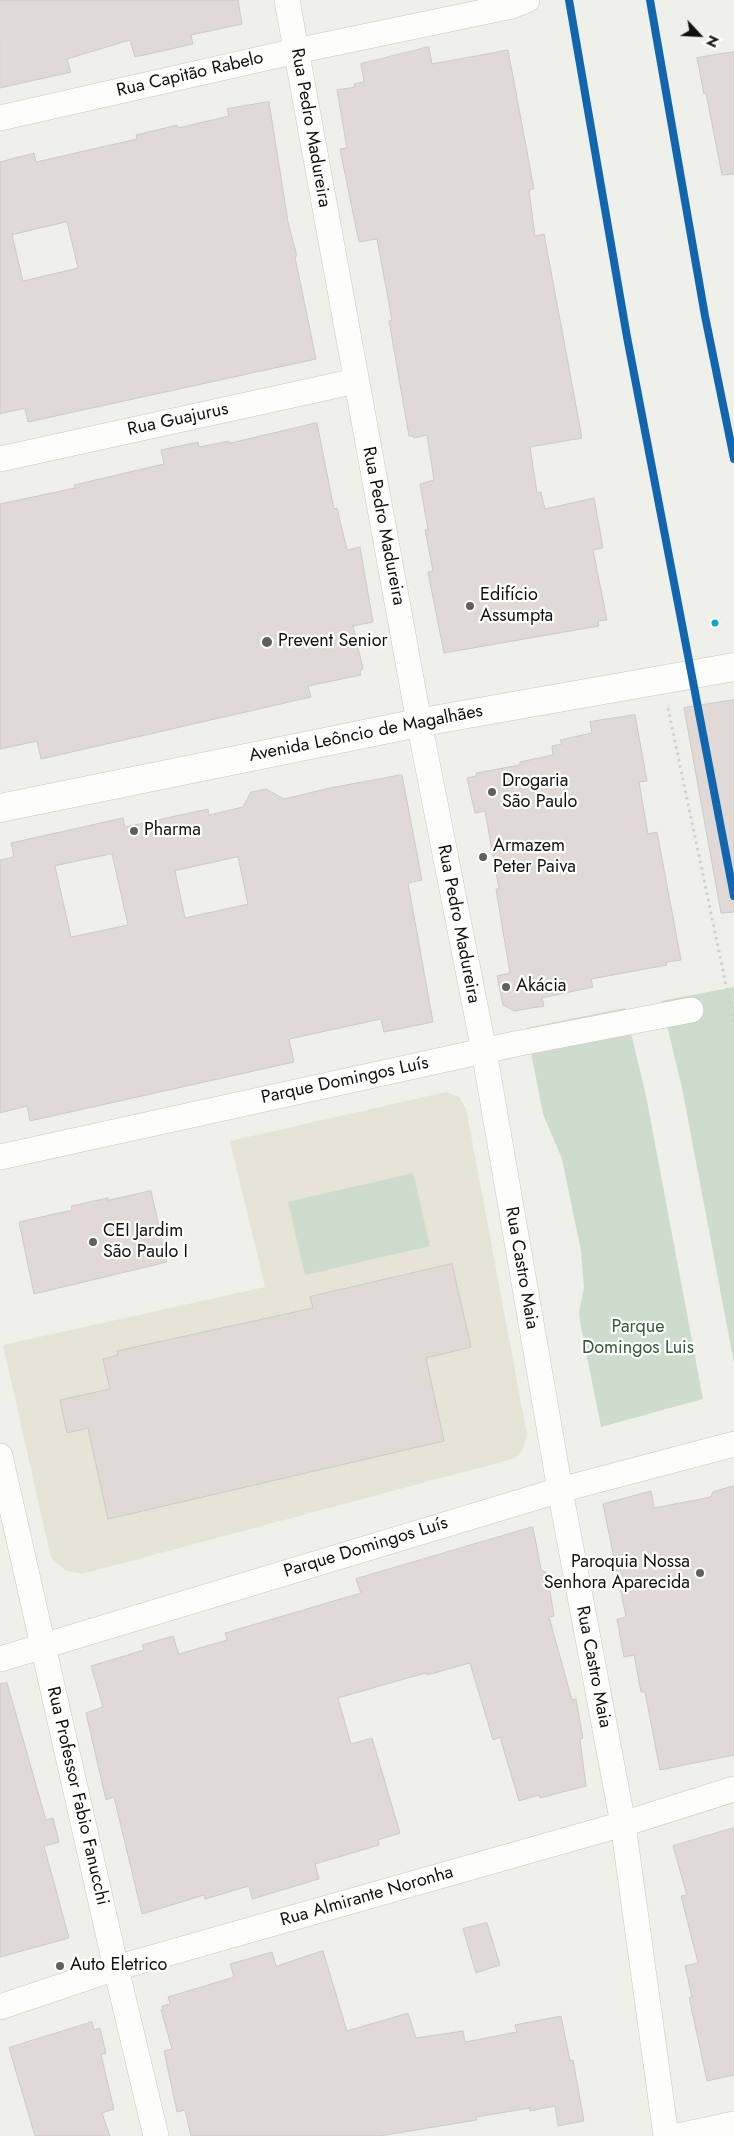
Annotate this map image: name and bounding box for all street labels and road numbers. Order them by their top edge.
street label: Rua Pedro Madureira [285,47,335,209]
street label: Rua Capitão Rabelo [114,48,266,102]
street label: Rua Guajurus [126,399,230,441]
street label: Rua Pedro Madureira [357,445,409,607]
street label: Avenida Leôncio de Magalhães [247,701,485,767]
street label: Rua Pedro Madureira [432,843,484,1005]
street label: Parque Domingos Luís [259,1053,431,1109]
street label: Rua Castro Maia [500,1205,542,1331]
street label: Parque Domingos Luís [281,1513,451,1583]
street label: Rua Castro Maia [571,1604,615,1730]
street label: Rua Professor Fabio Fanucchi [41,1685,113,1907]
street label: Rua Almirante Noronha [278,1862,456,1932]

